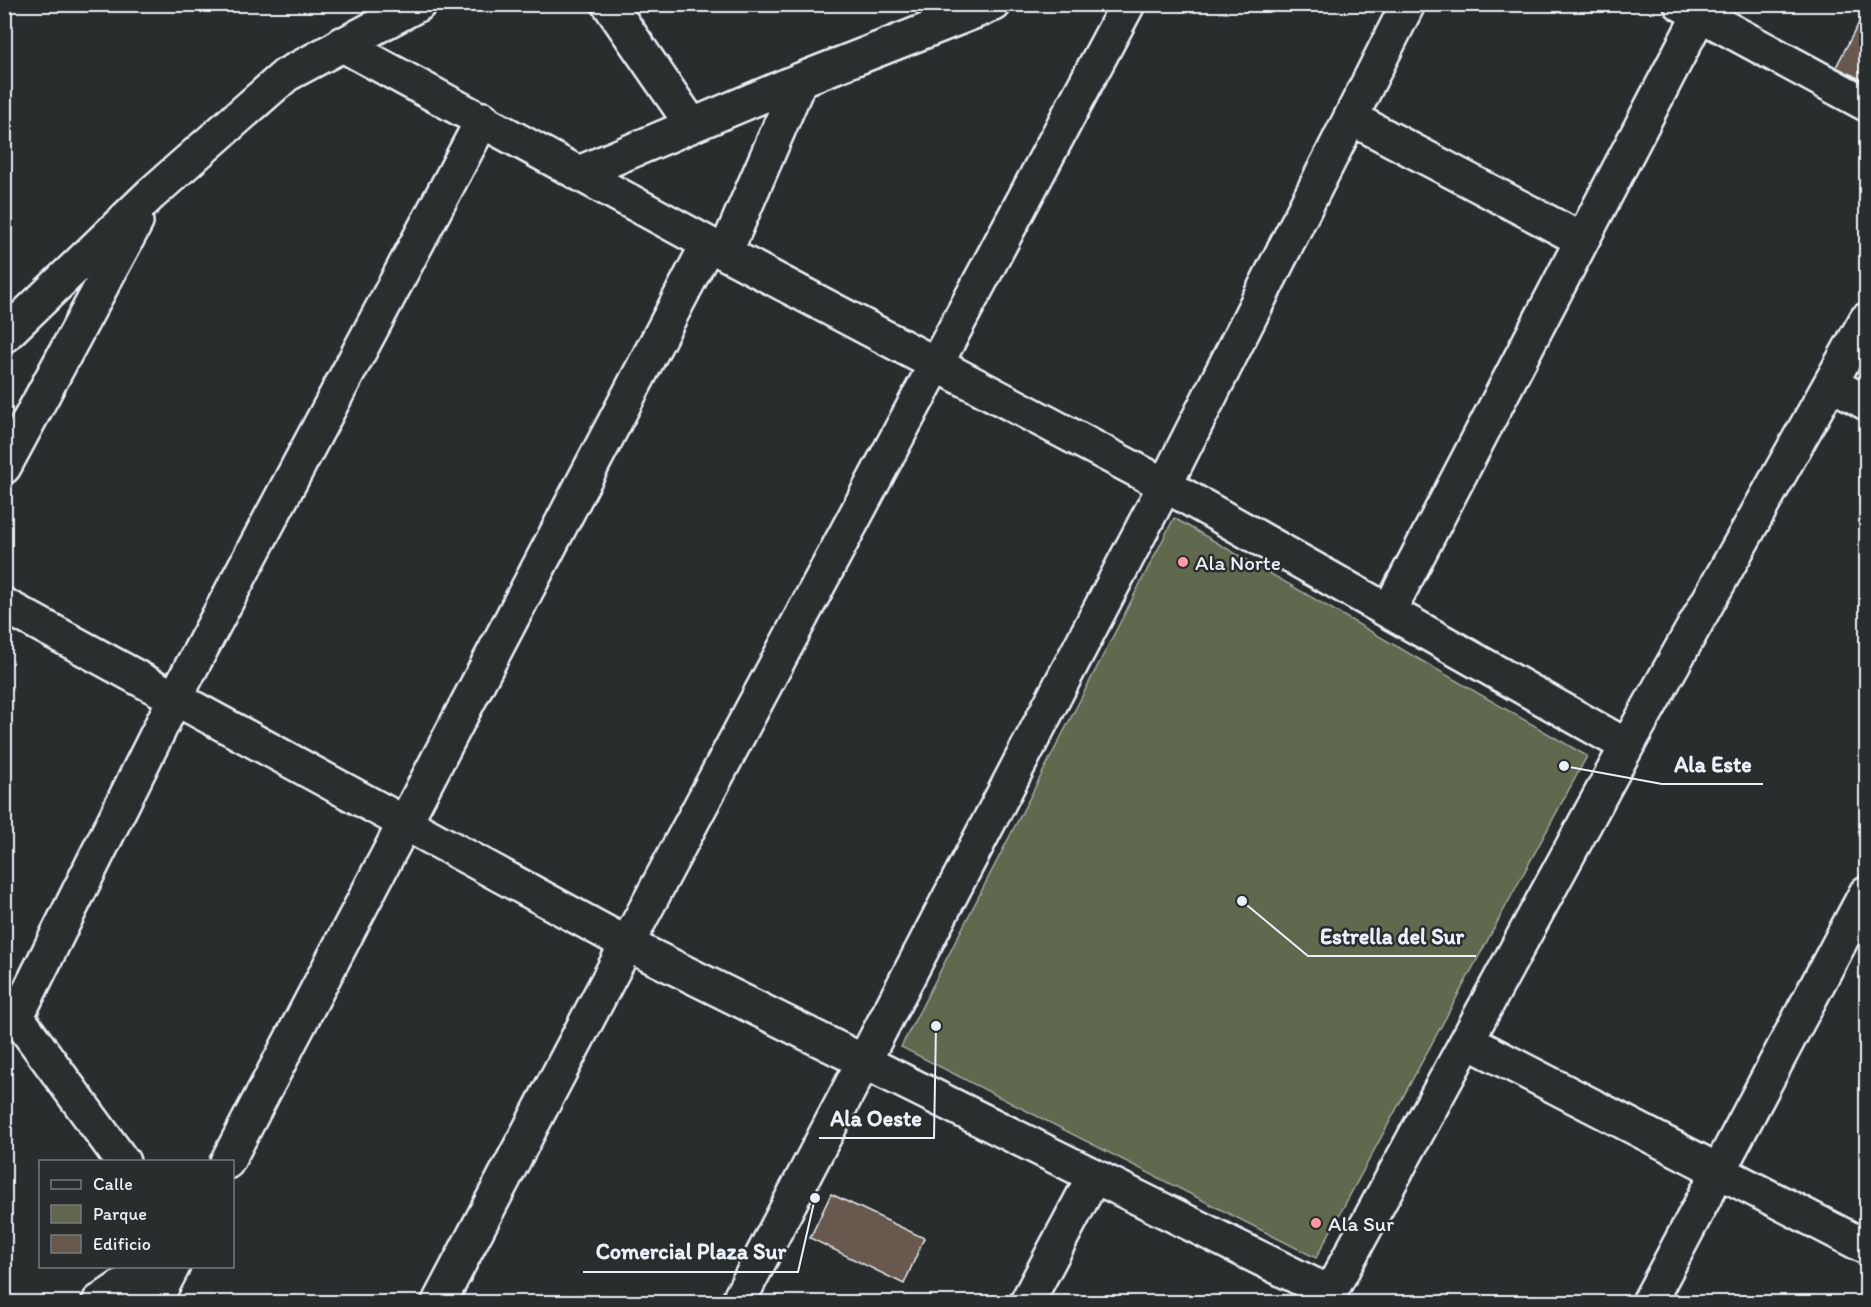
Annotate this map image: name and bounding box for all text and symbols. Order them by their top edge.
place label: Ala Norte [1195,550,1281,575]
marker: Ala Norte [1176,555,1190,569]
callout: Ala Este [1662,744,1763,784]
text: Ala Este [1673,751,1752,778]
callout: Estrella del Sur [1308,916,1476,956]
text: Estrella del Sur [1320,923,1465,950]
callout: Ala Oeste [819,1098,934,1138]
text: Ala Oeste [829,1105,922,1132]
legend [39,1160,234,1268]
text: Calle [93,1173,133,1195]
text: Parque [93,1203,147,1225]
place label: Ala Sur [1328,1211,1394,1236]
marker: Ala Sur [1309,1216,1323,1230]
callout: Comercial Plaza Sur [583,1232,798,1272]
text: Edificio [93,1233,151,1255]
text: Comercial Plaza Sur [596,1238,788,1265]

